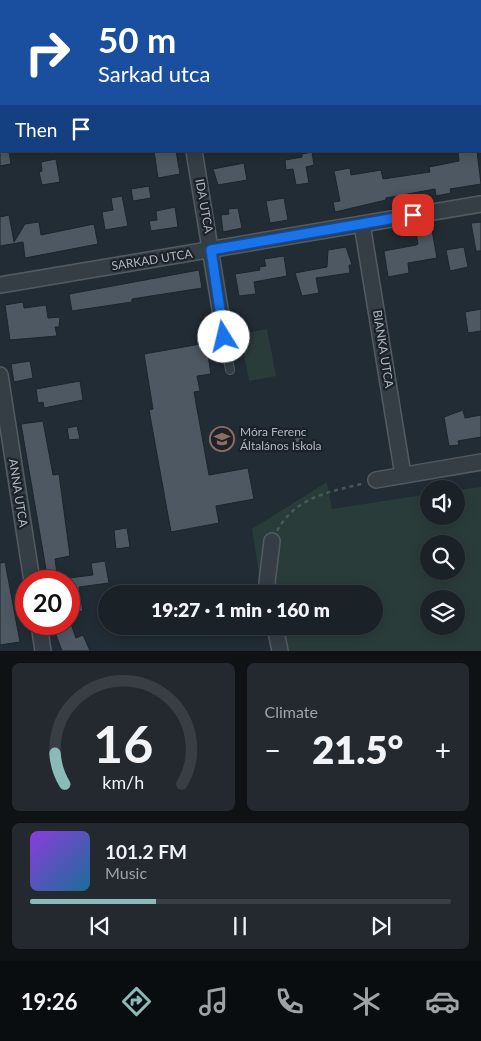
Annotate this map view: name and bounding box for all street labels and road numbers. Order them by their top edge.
street label: IDA UTCA [192,178,217,235]
street label: SARKAD UTCA [110,246,194,273]
street label: BIANKA UTCA [370,309,397,390]
street label: ANNA UTCA [6,458,31,529]

